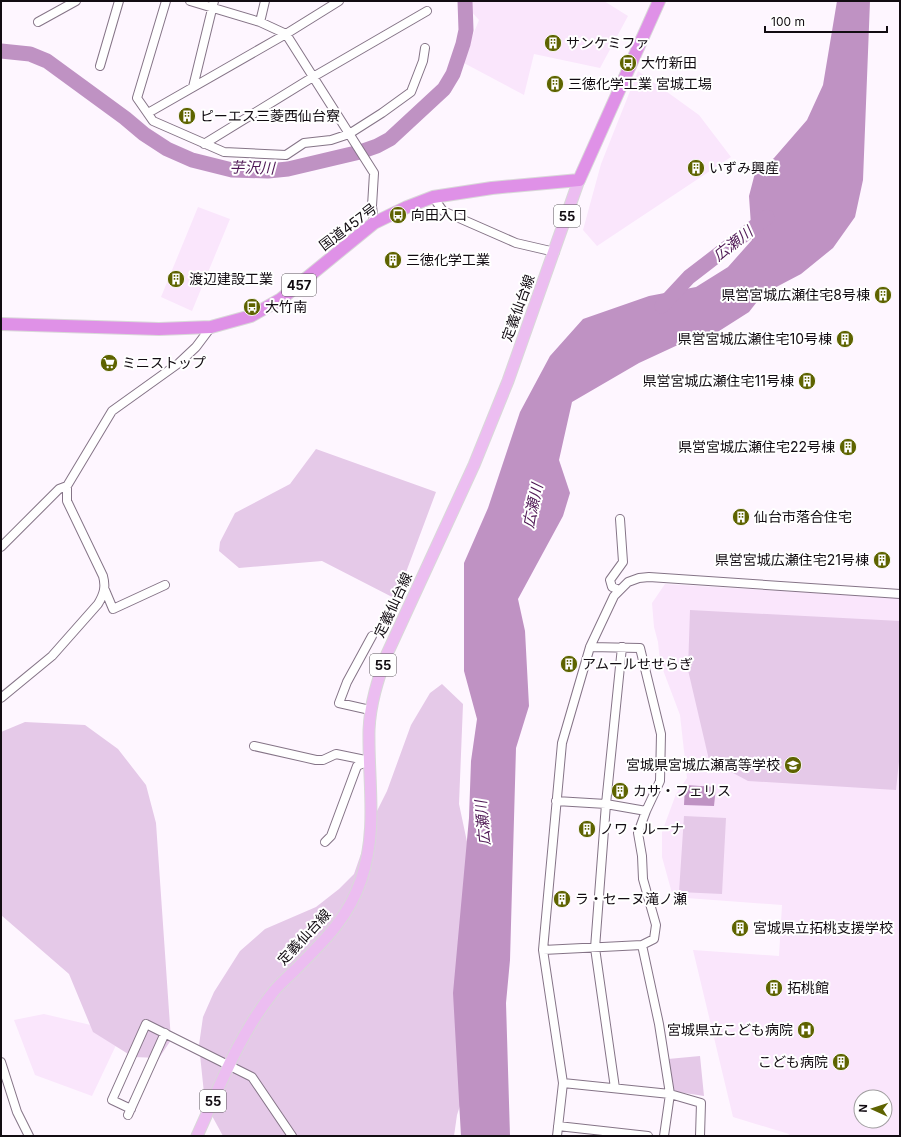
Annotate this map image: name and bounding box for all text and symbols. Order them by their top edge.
scale bar [765,8,887,34]
text: 100 m [771,14,805,29]
building icon: サンケミファ [543,33,563,53]
place label: サンケミファ [566,34,650,51]
bus stop icon: 大竹新田 [618,53,638,73]
place label: 大竹新田 [641,54,697,71]
building icon: 三徳化学工業 宮城工場 [545,74,565,94]
place label: 三徳化学工業 宮城工場 [568,75,712,92]
building icon: ピーエス三菱西仙台寮 [177,106,197,126]
place label: ピーエス三菱西仙台寮 [200,107,340,124]
water label: 芋沢川 [229,158,277,177]
building icon: いずみ興産 [686,158,706,178]
place label: いずみ興産 [709,159,779,176]
street label: 国道457号 [316,200,380,254]
bus stop icon: 向田入口 [388,205,408,225]
road number: 55 [554,205,580,227]
place label: 向田入口 [411,206,467,223]
water label: 広瀬川 [709,221,758,265]
building icon: 三徳化学工業 [383,250,403,270]
place label: 三徳化学工業 [406,251,490,268]
building icon: 渡辺建設工業 [166,269,186,289]
place label: 渡辺建設工業 [189,270,273,287]
street label: 定義仙台線 [498,272,537,344]
road number: 457 [282,274,316,296]
building icon: 県営宮城広瀬住宅8号棟 [873,285,893,305]
place label: 県営宮城広瀬住宅8号棟 [721,286,870,303]
bus stop icon: 大竹南 [242,297,262,317]
place label: 大竹南 [265,298,307,315]
building icon: 県営宮城広瀬住宅10号棟 [835,329,855,349]
place label: 県営宮城広瀬住宅10号棟 [677,330,832,347]
supermarket icon: ミニストップ [99,353,119,373]
place label: ミニストップ [122,354,206,371]
building icon: 県営宮城広瀬住宅11号棟 [797,371,817,391]
place label: 県営宮城広瀬住宅11号棟 [643,372,794,389]
building icon: 県営宮城広瀬住宅22号棟 [838,437,858,457]
place label: 県営宮城広瀬住宅22号棟 [678,438,835,455]
water label: 広瀬川 [519,480,547,530]
building icon: 仙台市落合住宅 [731,507,751,527]
place label: 仙台市落合住宅 [754,508,852,525]
building icon: 県営宮城広瀬住宅21号棟 [872,550,892,570]
place label: 県営宮城広瀬住宅21号棟 [715,551,869,568]
street label: 定義仙台線 [370,569,415,640]
road number: 55 [370,654,396,676]
building icon: アムールせせらぎ [559,654,579,674]
place label: アムールせせらぎ [582,655,693,672]
school or university icon: 宮城県宮城広瀬高等学校 [783,755,803,775]
place label: 宮城県宮城広瀬高等学校 [626,756,780,773]
building icon: カサ・フェリス [610,781,630,801]
place label: カサ・フェリス [633,782,731,799]
water label: 広瀬川 [471,798,494,846]
building icon: ノワ・ルーナ [577,819,597,839]
place label: ノワ・ルーナ [600,820,684,837]
building icon: ラ・セーヌ滝ノ瀬 [552,889,572,909]
place label: ラ・セーヌ滝ノ瀬 [575,890,687,907]
street label: 定義仙台線 [274,905,334,968]
building icon: 宮城県立拓桃支援学校 [730,918,750,938]
place label: 宮城県立拓桃支援学校 [753,919,893,936]
building icon: 拓桃館 [764,978,784,998]
place label: 拓桃館 [787,979,829,996]
hospital icon: 宮城県立こども病院 [796,1020,816,1040]
place label: 宮城県立こども病院 [667,1021,793,1038]
building icon: こども病院 [831,1052,851,1072]
place label: こども病院 [758,1053,828,1070]
north arrow [853,1089,893,1129]
road number: 55 [200,1090,226,1112]
text: N [856,1104,870,1113]

